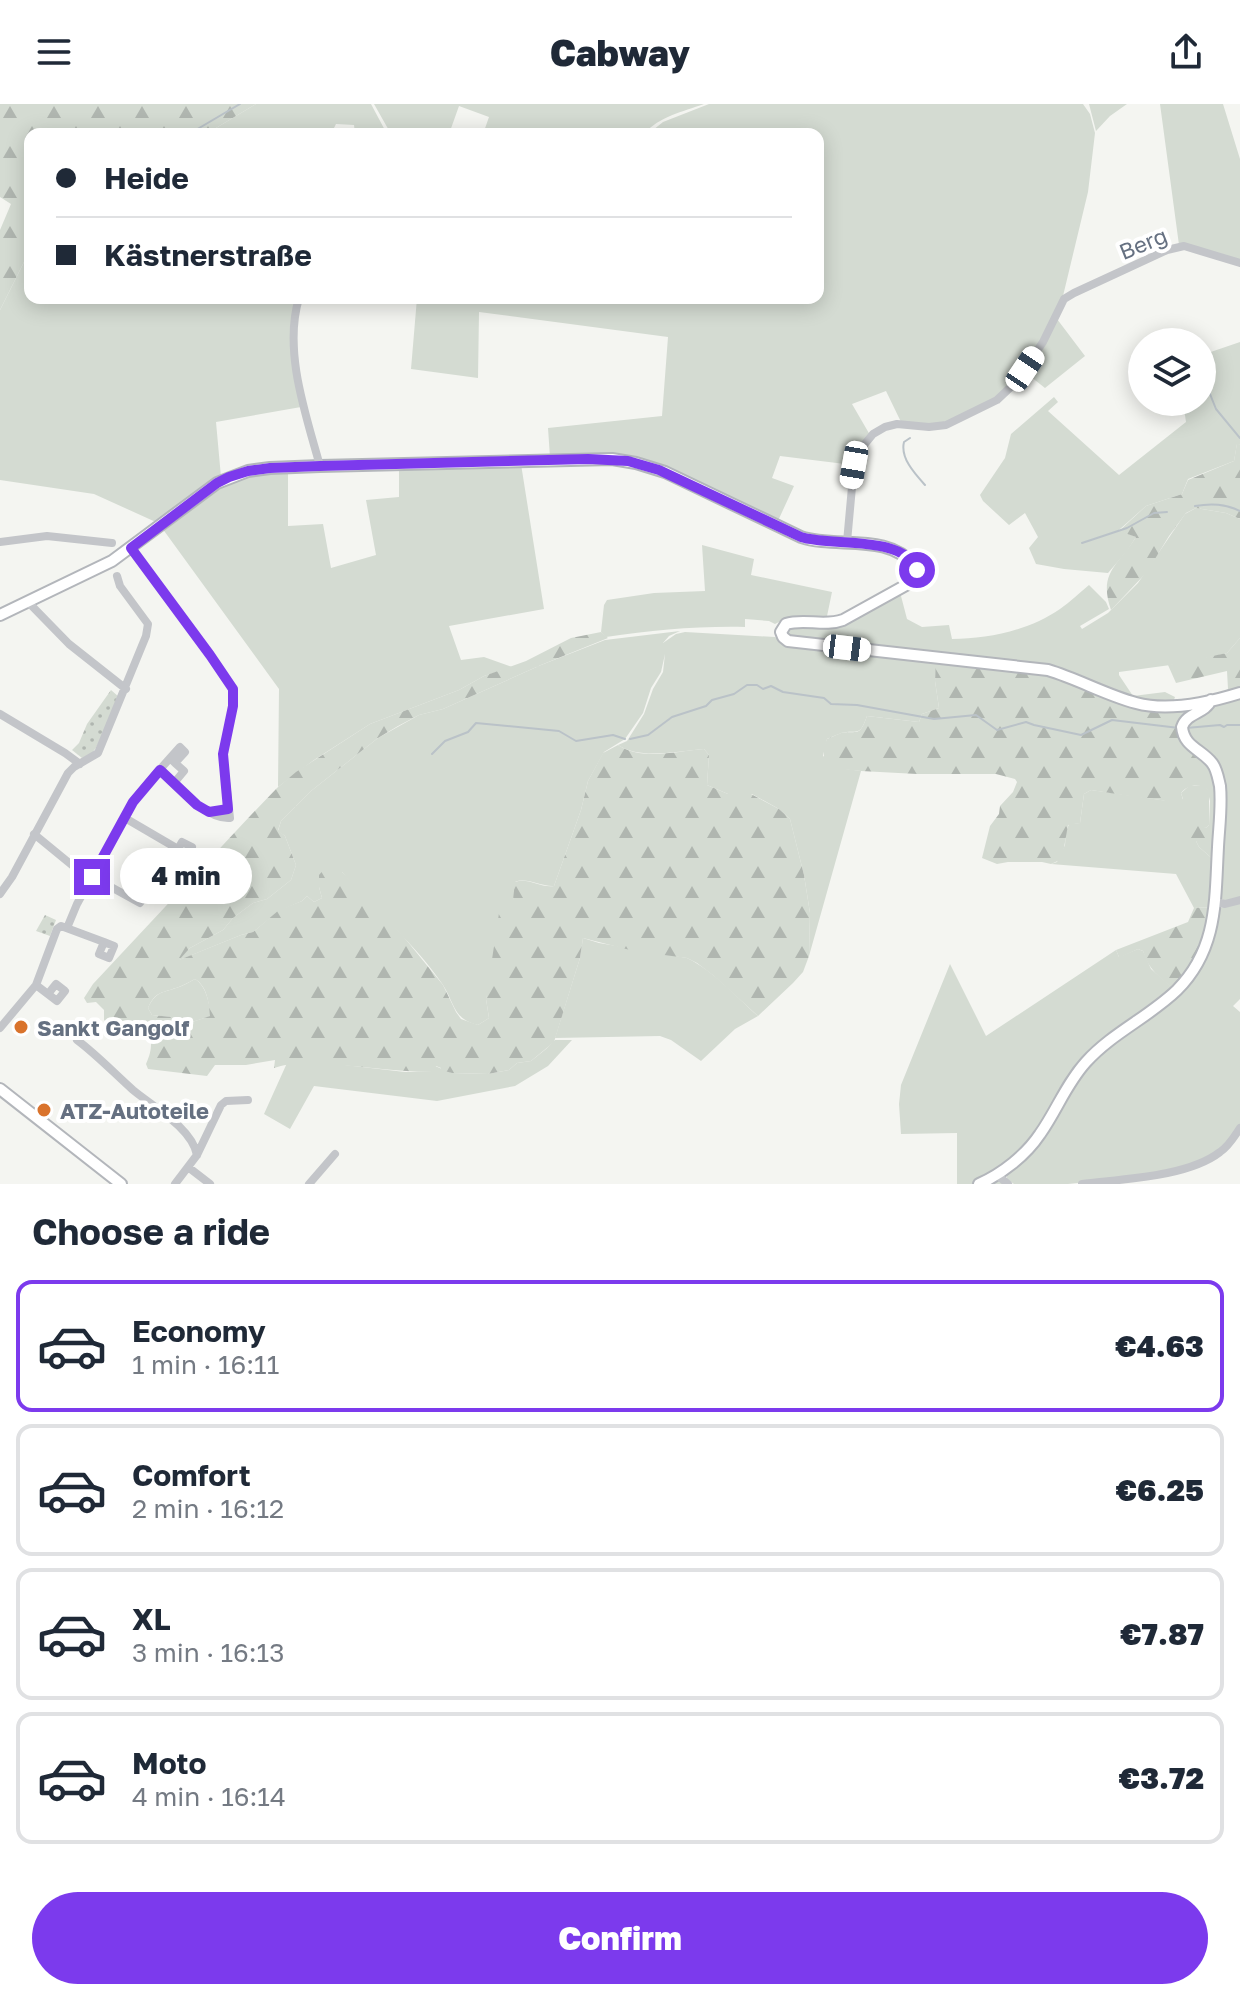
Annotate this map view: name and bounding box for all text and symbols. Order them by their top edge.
icon: menu [32,30,76,74]
icon: share [1164,30,1208,74]
text: Cabway [550,31,690,74]
text: Heide [104,160,189,196]
street label: Berg [1115,221,1171,265]
text: Kästnerstraße [104,237,312,273]
map controls [1128,328,1216,416]
button: layers [1128,328,1216,416]
car [1002,342,1048,396]
car [838,439,870,491]
route start [899,552,935,588]
car [822,633,872,663]
callout: 4 min [120,849,252,905]
route end [74,859,110,895]
text: 4 min [152,860,220,891]
place label: Sankt Gangolf [37,1014,189,1041]
marker: Sankt Gangolf [12,1018,30,1036]
place label: ATZ-Autoteile [60,1097,209,1124]
marker: ATZ-Autoteile [35,1101,53,1119]
text: Choose a ride [32,1210,270,1253]
icon: car [36,1310,108,1382]
text: Economy [132,1313,266,1349]
text: €4.63 [1115,1328,1204,1364]
text: 1 min · 16:11 [132,1349,279,1380]
icon: car [36,1454,108,1526]
text: Comfort [132,1457,251,1493]
text: €6.25 [1116,1472,1204,1508]
text: 2 min · 16:12 [132,1493,284,1524]
icon: car [36,1598,108,1670]
text: XL [132,1601,171,1637]
text: €7.87 [1120,1616,1204,1652]
text: 3 min · 16:13 [132,1637,284,1668]
icon: car [36,1742,108,1814]
text: Moto [132,1745,207,1781]
text: €3.72 [1119,1760,1204,1796]
text: 4 min · 16:14 [132,1781,286,1812]
button: Confirm [32,1892,1208,1984]

